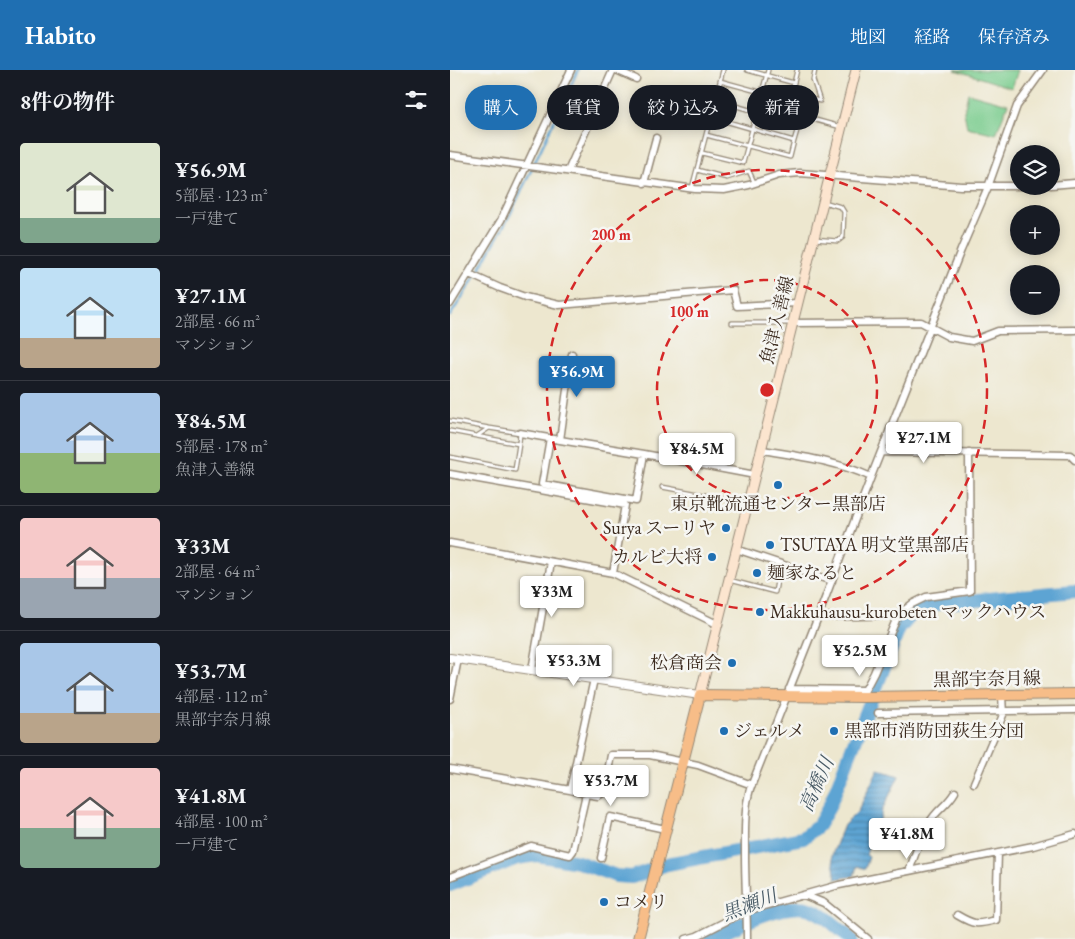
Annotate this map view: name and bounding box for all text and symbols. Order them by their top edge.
text: Habito [25,20,96,51]
text: 地図 [850,25,886,48]
text: 経路 [914,25,950,48]
text: 保存済み [978,25,1050,48]
chip: 購入 [465,85,537,130]
chip: 賃貸 [547,85,619,130]
chip: 絞り込み [629,85,737,130]
chip: 新着 [747,85,819,130]
icon: filters [402,86,430,114]
text: 8件の物件 [20,88,115,115]
map controls [1010,145,1060,315]
button: layers [1010,145,1060,195]
text: ¥56.9M [175,156,246,183]
icon: home [60,163,120,223]
text: 5部屋 · 123 m² [175,185,268,206]
button: + [1010,205,1060,255]
text: 一戸建て [175,208,239,229]
text: 200 m [591,225,631,244]
button: − [1010,265,1060,315]
street label: 魚津入善線 [754,273,799,366]
text: ¥27.1M [175,282,246,309]
icon: home [60,288,120,348]
text: 100 m [669,302,709,321]
text: 2部屋 · 66 m² [175,311,260,332]
text: マンション [175,334,254,355]
pin: ¥56.9M [536,356,618,398]
text: ¥56.9M [550,361,604,382]
centre of rings [758,381,776,399]
text: ¥84.5M [175,407,246,434]
icon: home [60,413,120,473]
pin: ¥27.1M [883,422,965,464]
text: ¥27.1M [897,427,951,448]
pin: ¥84.5M [656,432,738,475]
text: 5部屋 · 178 m² [175,436,268,457]
text: ¥84.5M [670,438,724,459]
text: 魚津入善線 [175,459,255,480]
marker: 東京靴流通センター黒部店 [772,479,784,491]
place label: 東京靴流通センター黒部店 [670,492,886,515]
place label: Surya スーリヤ [603,516,716,539]
marker: Surya スーリヤ [720,522,732,534]
text: ¥33M [175,532,230,559]
place label: TSUTAYA 明文堂黒部店 [780,533,969,556]
icon: home [60,538,120,598]
marker: TSUTAYA 明文堂黒部店 [764,539,776,551]
place label: カルビ大将 [612,545,702,568]
marker: カルビ大将 [706,551,718,563]
text: 2部屋 · 64 m² [175,561,260,582]
place label: 麺家なると [767,561,857,584]
marker: 麺家なると [751,567,763,579]
pin: ¥33M [522,576,582,618]
text: ¥33M [531,581,573,602]
text: マンション [175,584,254,605]
place label: Makkuhausu-kurobeten マックハウス [770,600,1046,623]
marker: Makkuhausu-kurobeten マックハウス [754,606,766,618]
pin: ¥52.5M [819,634,901,677]
text: ¥52.5M [833,640,887,661]
pin: ¥53.3M [533,644,615,687]
text: ¥53.3M [547,650,601,671]
place label: 松倉商会 [650,651,722,674]
text: ¥53.7M [175,657,246,684]
marker: 松倉商会 [726,657,738,669]
icon: home [60,663,120,723]
street label: 黒部宇奈月線 [933,666,1041,691]
text: 4部屋 · 112 m² [175,686,268,707]
text: 黒部宇奈月線 [175,709,271,730]
place label: ジェルメ [734,719,805,742]
place label: 黒部市消防団荻生分団 [844,719,1024,742]
marker: ジェルメ [718,725,730,737]
marker: 黒部市消防団荻生分団 [828,725,840,737]
water label: 高橋川 [793,751,840,815]
pin: ¥53.7M [570,764,652,807]
text: ¥53.7M [584,770,638,791]
text: ¥41.8M [175,782,246,809]
icon: home [60,788,120,848]
text: 4部屋 · 100 m² [175,811,268,832]
pin: ¥41.8M [866,818,948,860]
text: ¥41.8M [880,823,934,844]
text: 一戸建て [175,834,239,855]
water label: 黒瀬川 [718,882,782,926]
place label: コメリ [614,890,668,913]
marker: コメリ [598,896,610,908]

